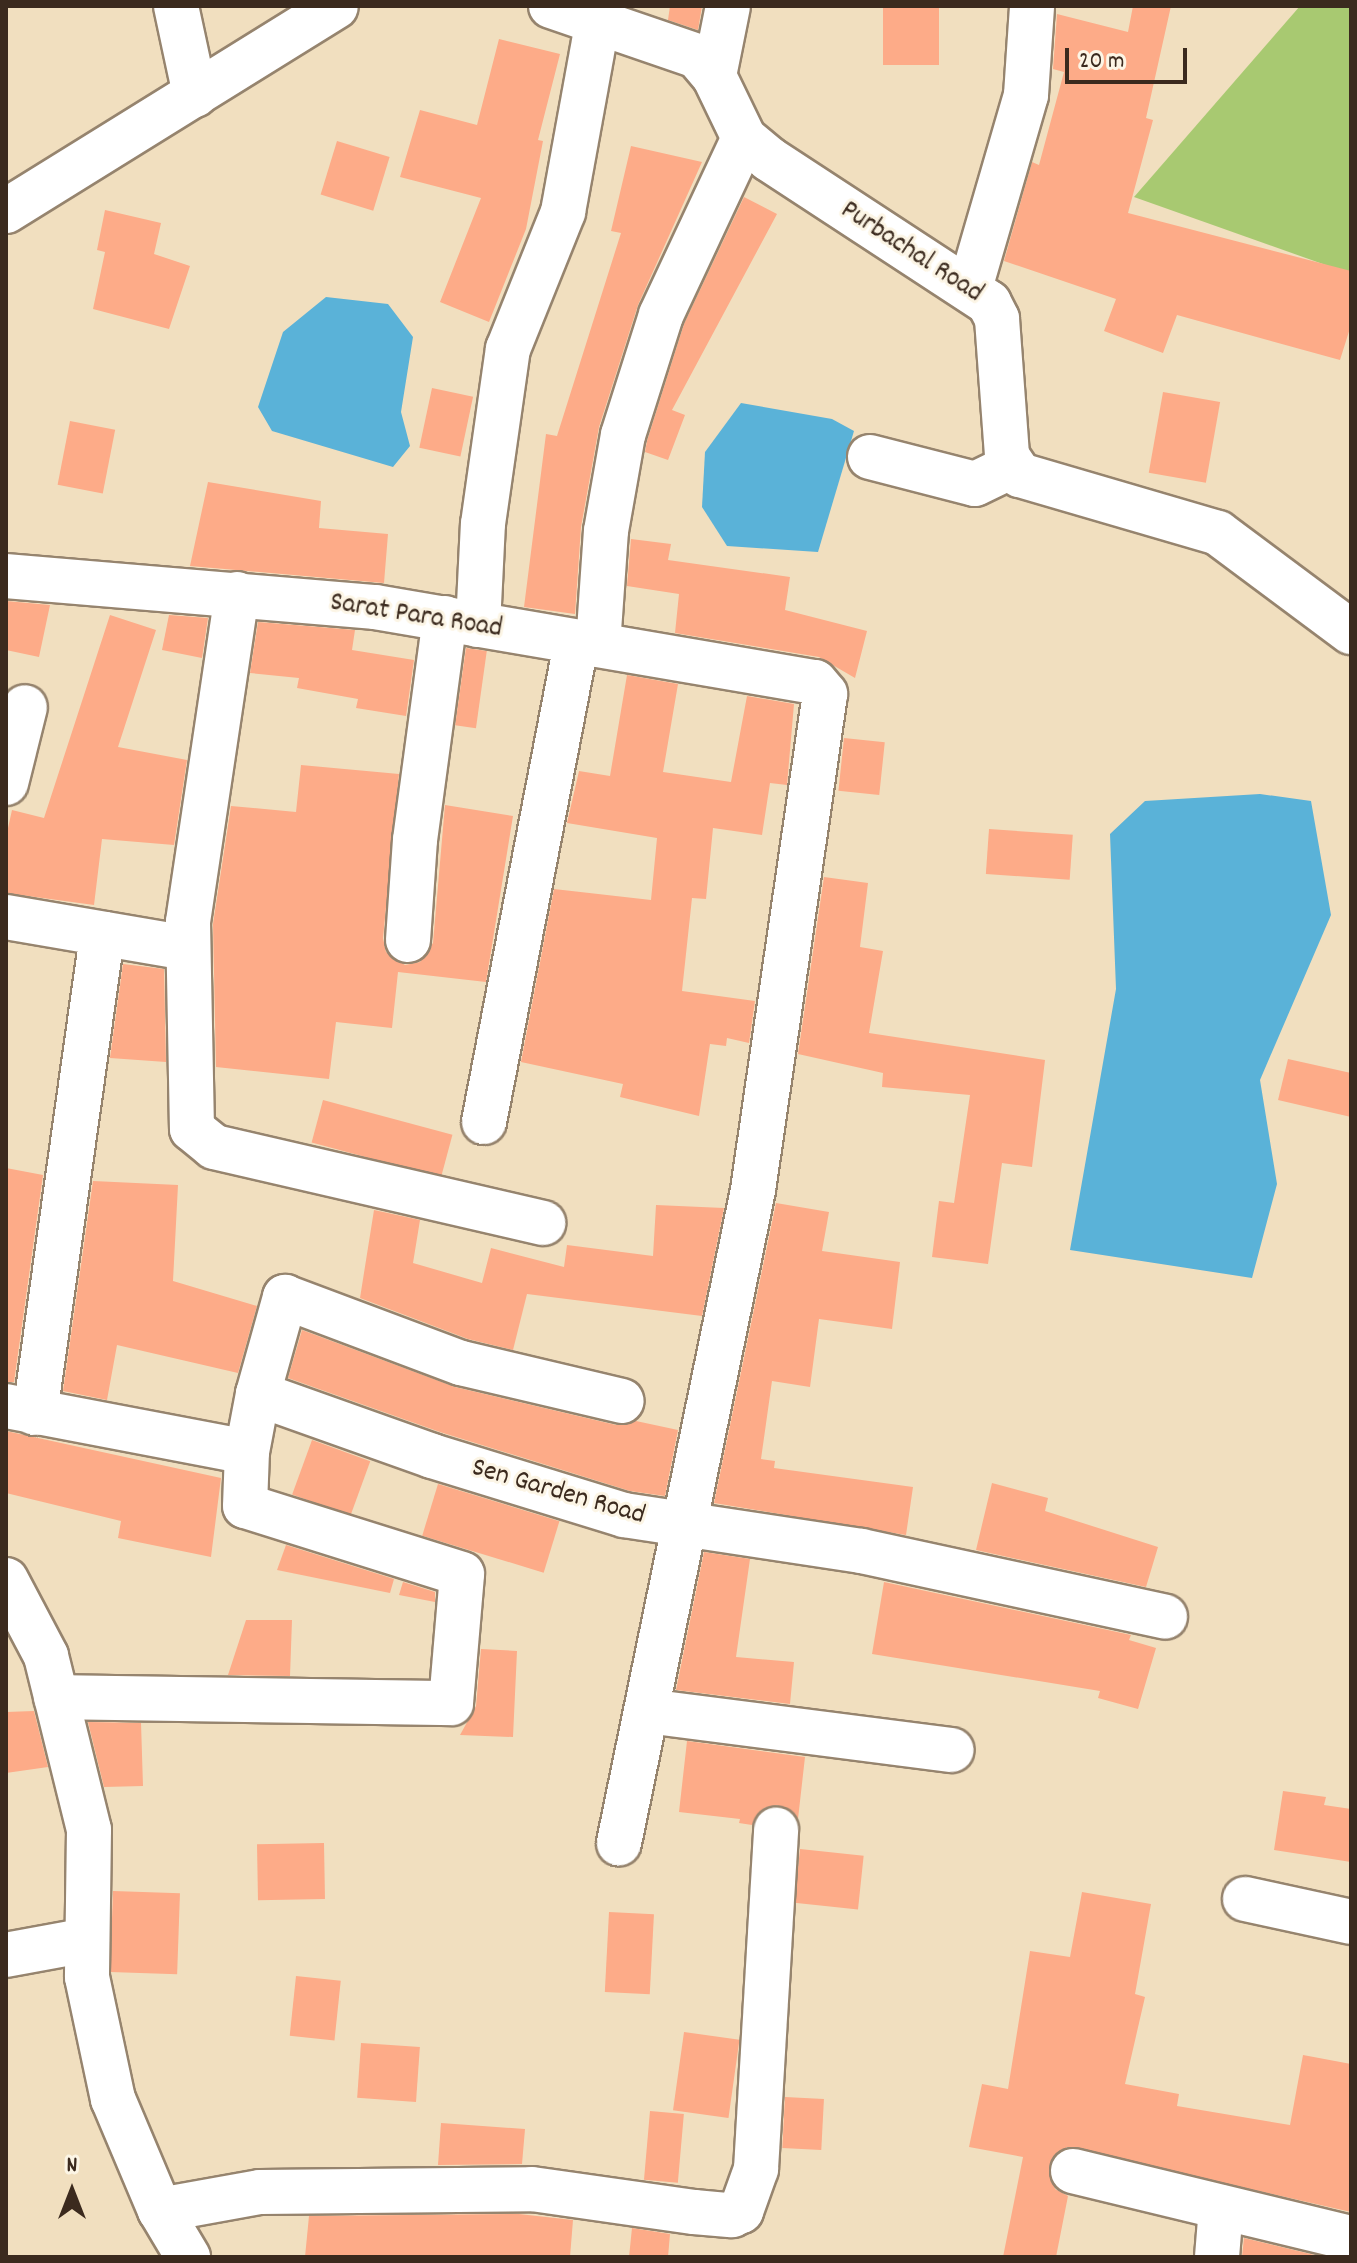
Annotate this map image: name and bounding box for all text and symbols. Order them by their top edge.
scale bar [1069,32,1191,82]
text: 20 m [1079,45,1125,79]
street label: Purbachal Road [833,195,989,311]
street label: Sarat Para Road [328,587,504,647]
street label: Sen Garden Road [467,1452,649,1534]
north arrow [32,2151,112,2231]
text: N [67,2151,77,2182]

